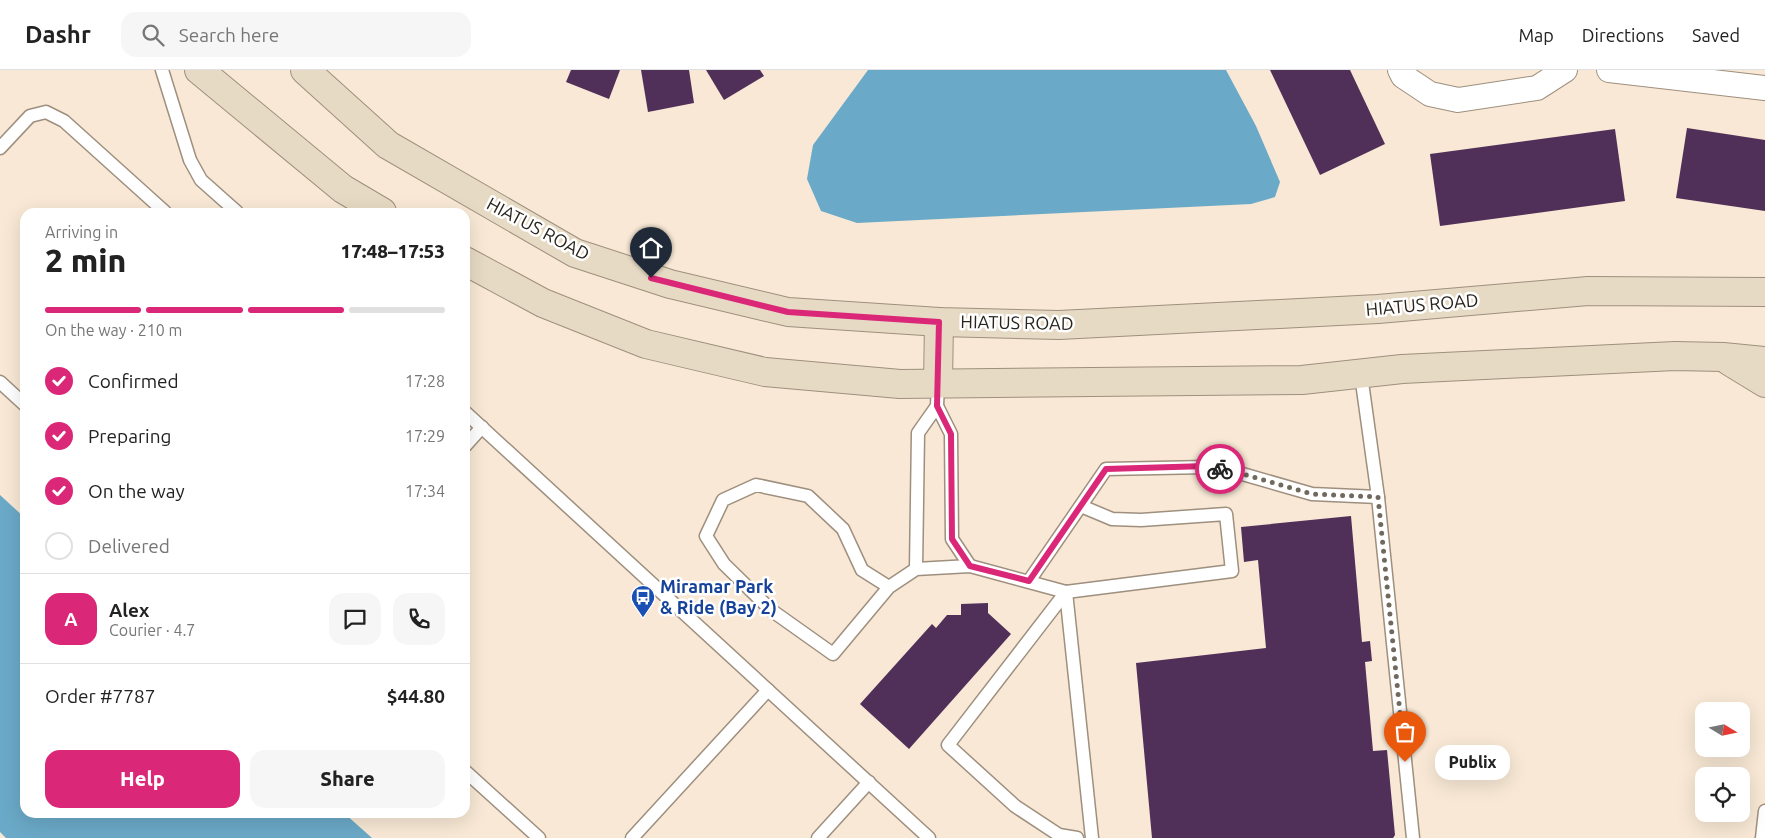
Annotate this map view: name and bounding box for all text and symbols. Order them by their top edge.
search box [121,12,471,57]
text: Dashr [25,21,91,48]
icon: search [139,21,167,49]
text: Search here [179,24,279,46]
text: Map [1518,25,1554,45]
text: Directions [1582,25,1664,45]
text: Saved [1692,25,1740,45]
street label: HIATUS ROAD [484,193,593,264]
text: Arriving in [45,223,118,241]
pin [630,227,672,278]
icon: home [637,234,665,262]
text: 17:48–17:53 [340,240,445,262]
text: 2 min [45,242,126,278]
street label: HIATUS ROAD [1365,289,1479,319]
street label: HIATUS ROAD [960,311,1074,333]
text: On the way · 210 m [45,321,182,339]
icon: check [45,367,73,395]
text: Confirmed [88,370,179,392]
text: 17:28 [405,372,445,390]
icon: check [45,422,73,450]
text: Preparing [88,425,172,447]
text: 17:29 [405,427,445,445]
courier [1195,444,1245,494]
icon: bike [1206,455,1234,483]
icon: check [45,477,73,505]
text: On the way [88,480,185,502]
text: 17:34 [405,482,445,500]
text: Delivered [88,535,170,557]
place label: Miramar Park & Ride (Bay 2) [660,576,777,618]
bus stop icon: Miramar Park & Ride (Bay 2) [630,584,656,618]
button: chat [329,593,381,645]
button: phone [393,593,445,645]
text: Alex [109,599,149,621]
text: A [64,608,78,630]
text: Courier · 4.7 [109,621,195,639]
text: Order #7787 [45,685,155,707]
text: $44.80 [387,685,445,707]
north arrow [1695,702,1750,758]
map controls [1695,702,1750,822]
pin [1384,711,1426,762]
icon: bag [1391,718,1419,746]
callout: Publix [1435,744,1510,780]
button: Help [45,750,240,808]
button: Share [250,750,445,808]
text: Publix [1449,753,1496,771]
button: locate [1695,767,1750,822]

